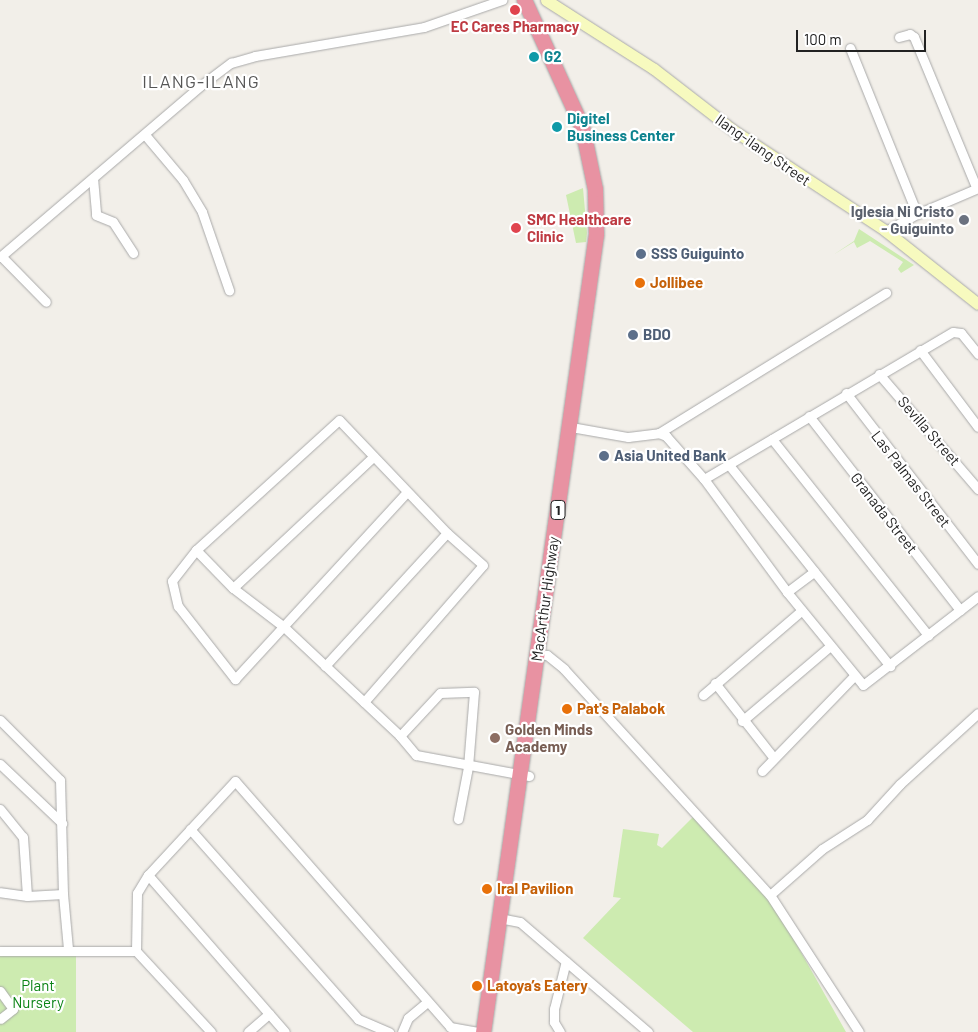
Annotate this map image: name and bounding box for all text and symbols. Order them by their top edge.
marker: EC Cares Pharmacy [509,4,521,16]
place label: EC Cares Pharmacy [451,18,579,36]
scale bar [798,20,928,52]
text: 100 m [804,30,842,48]
place label: G2 [544,48,562,66]
marker: G2 [528,51,540,63]
district label: ILANG-ILANG [141,70,261,92]
place label: Digitel Business Center [567,109,675,144]
street label: Ilang-ilang Street [712,111,814,189]
marker: Digitel Business Center [551,121,563,133]
place label: Iglesia Ni Cristo - Guiguinto [851,202,954,237]
place label: SMC Healthcare Clinic [527,210,631,245]
marker: Iglesia Ni Cristo - Guiguinto [958,214,970,226]
marker: SMC Healthcare Clinic [509,221,523,235]
place label: SSS Guiguinto [651,245,744,263]
marker: SSS Guiguinto [635,248,647,260]
place label: Jollibee [650,274,703,292]
marker: Jollibee [634,277,646,289]
place label: BDO [643,326,671,344]
marker: BDO [627,329,639,341]
street label: Sevilla Street [894,393,964,469]
street label: Las Palmas Street [868,427,954,531]
place label: Asia United Bank [614,447,726,465]
marker: Asia United Bank [598,450,610,462]
street label: Granada Street [847,469,921,557]
road number: 1 [550,498,566,522]
street label: MacArthur Highway [527,535,563,663]
place label: Pat's Palabok [577,700,665,718]
marker: Pat's Palabok [561,703,573,715]
place label: Golden Minds Academy [505,720,593,755]
marker: Golden Minds Academy [489,732,501,744]
place label: Iral Pavilion [497,880,573,898]
marker: Iral Pavilion [481,883,493,895]
park label: Plant Nursery [12,976,64,1011]
place label: Latoya’s Eatery [487,977,588,995]
marker: Latoya’s Eatery [471,980,483,992]

